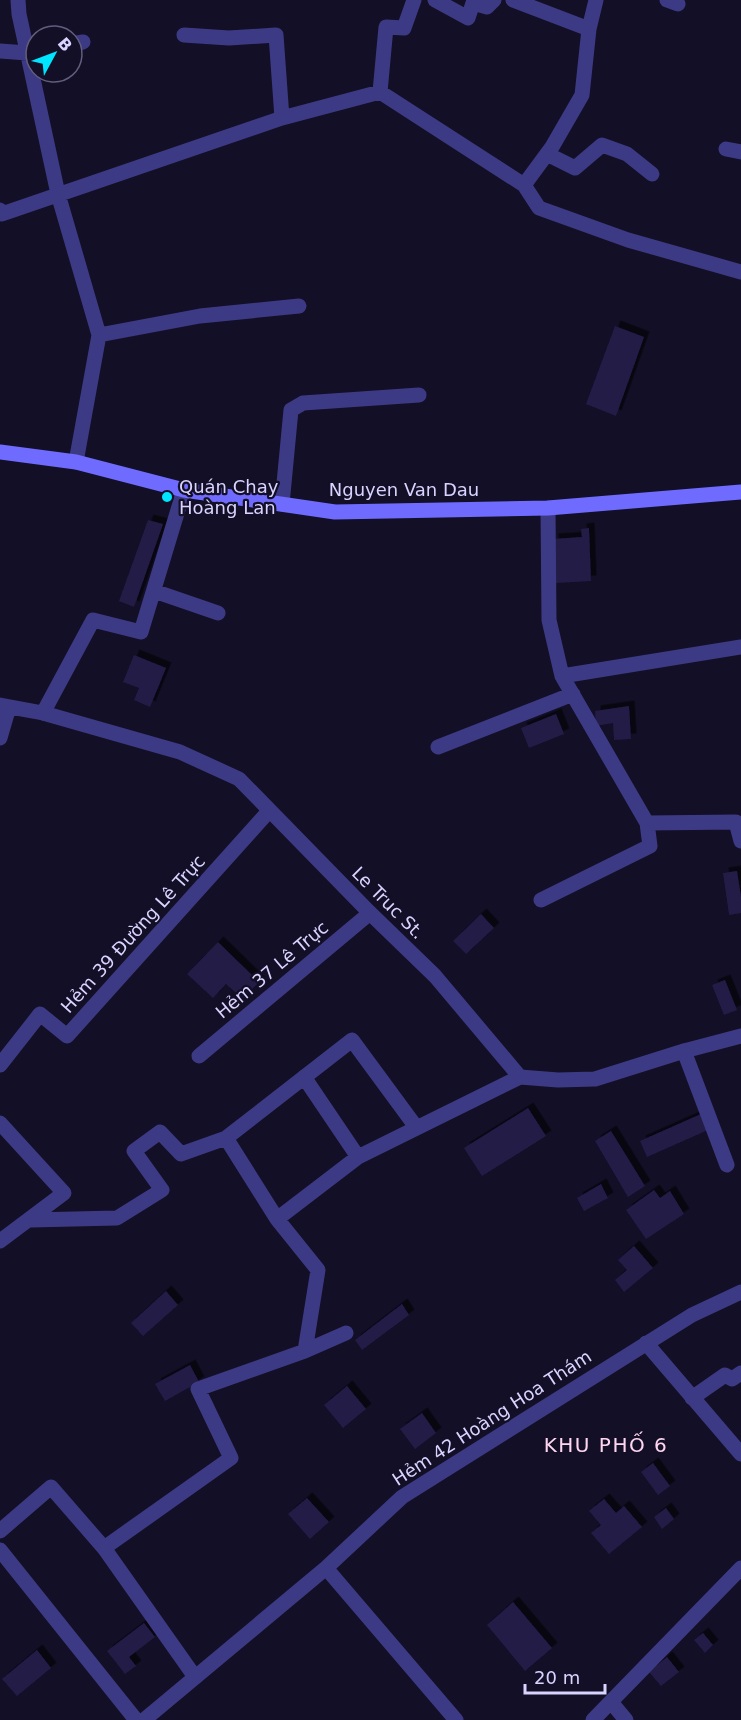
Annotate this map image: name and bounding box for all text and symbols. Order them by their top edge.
north arrow [24,24,84,84]
text: B [54,34,76,55]
place label: Quán Chay Hoàng Lan [179,476,279,518]
street label: Nguyen Van Dau [329,479,479,500]
marker: Quán Chay Hoàng Lan [160,490,174,504]
street label: Hẻm 39 Đường Lê Trực [56,850,209,1017]
street label: Le Truc St. [348,862,429,943]
street label: Hẻm 37 Lê Trực [211,917,332,1023]
street label: Hẻm 42 Hoàng Hoa Thám [388,1345,595,1490]
district label: KHU PHỐ 6 [544,1431,668,1457]
scale bar [525,1657,604,1695]
text: 20 m [534,1667,580,1688]

